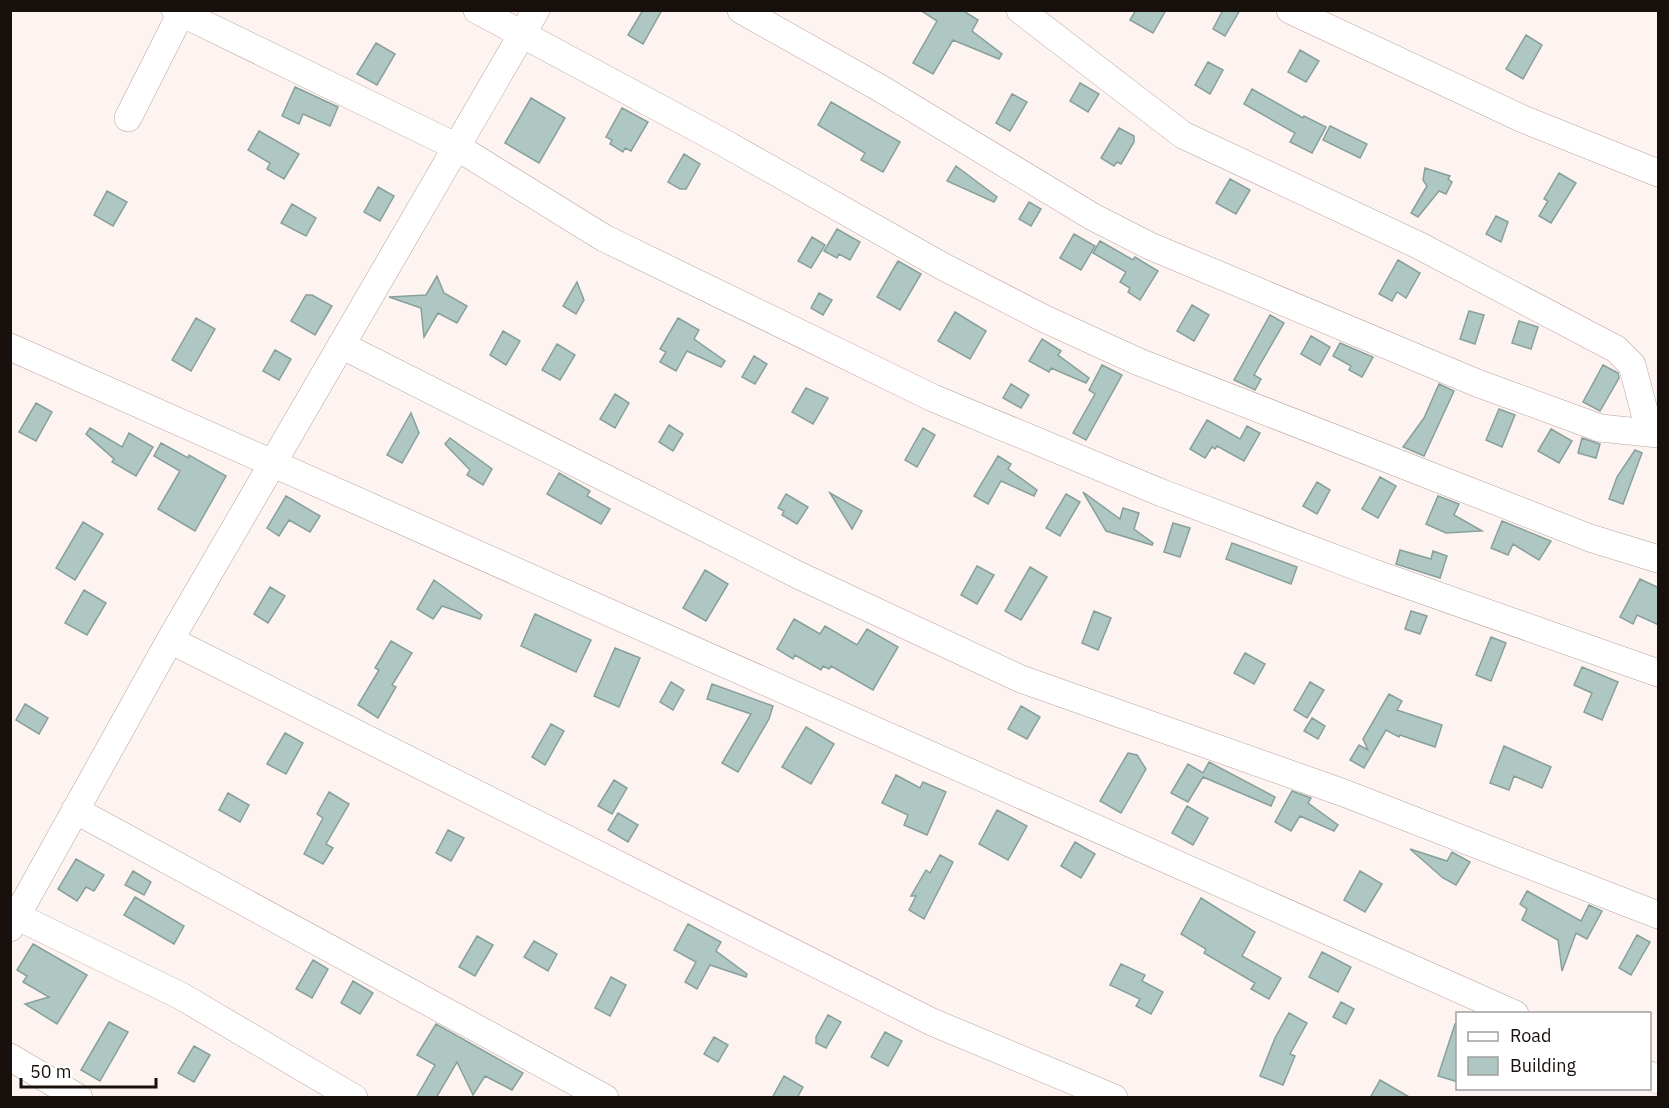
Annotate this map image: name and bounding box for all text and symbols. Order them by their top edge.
legend [1456,1012,1651,1090]
text: Road [1510,1024,1551,1047]
scale bar [21,1051,156,1089]
text: Building [1510,1054,1577,1077]
text: 50 m [30,1060,72,1083]

